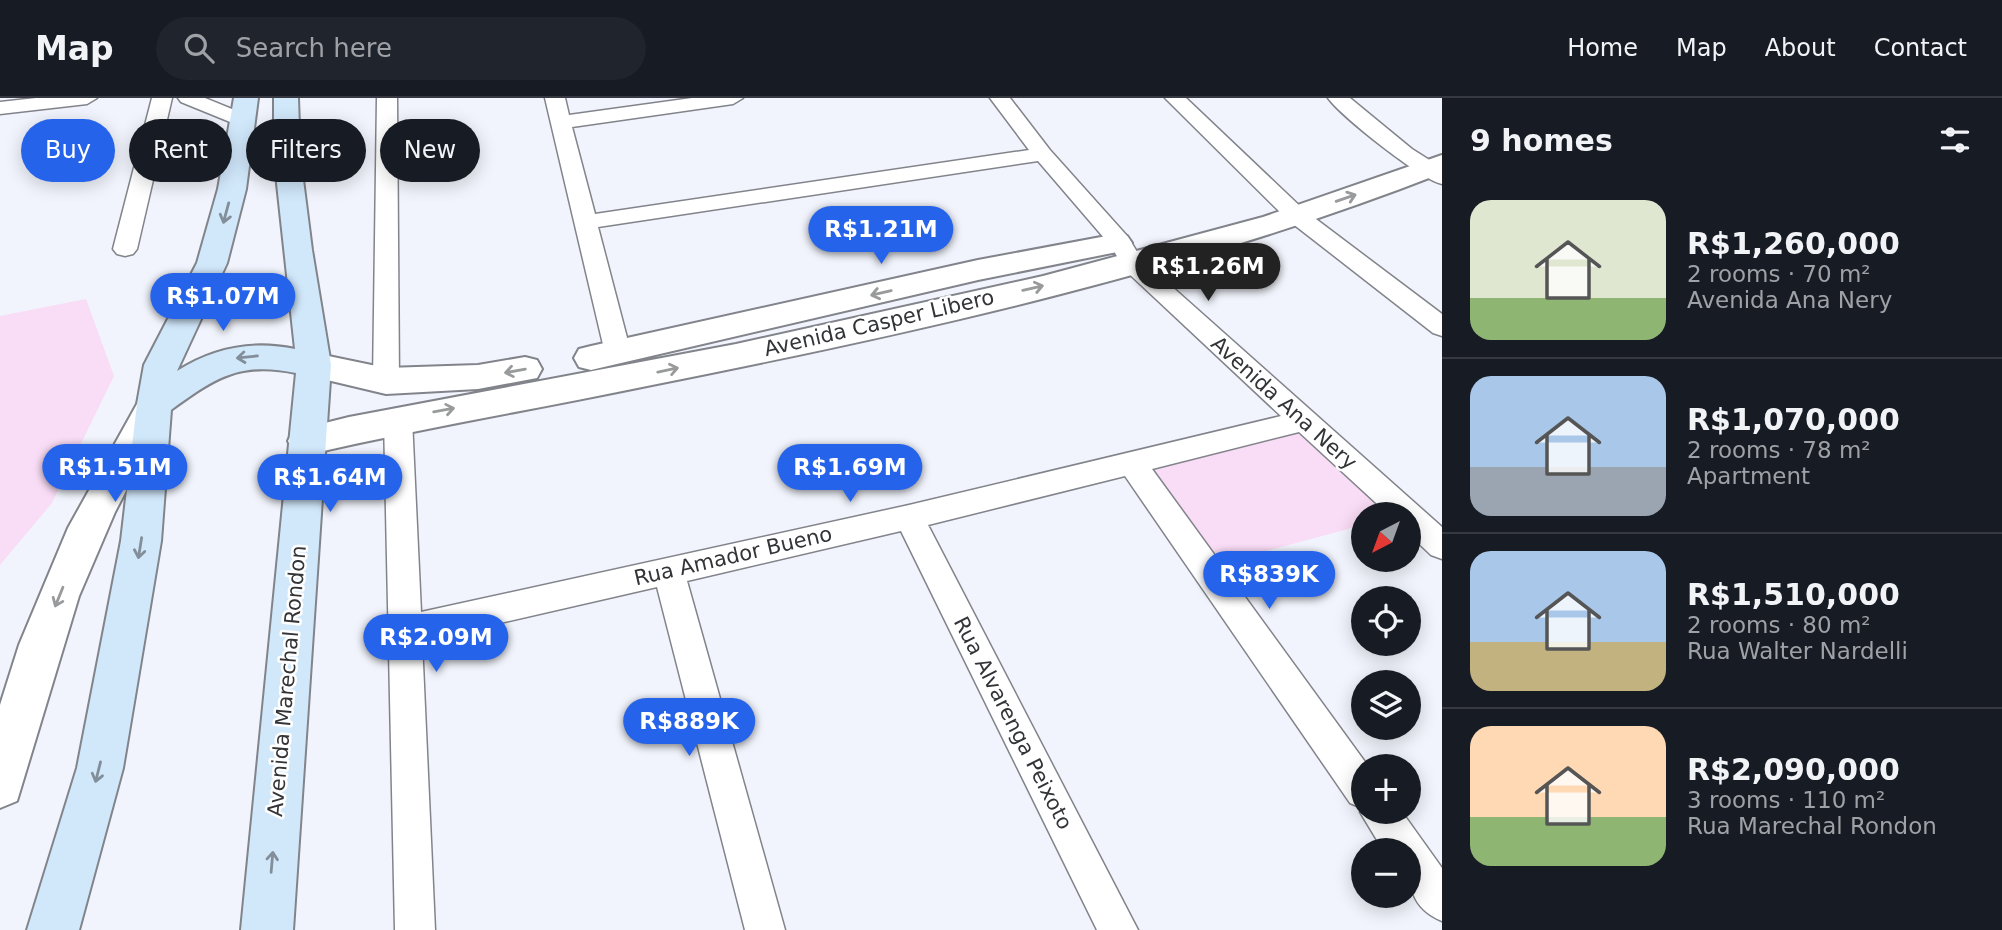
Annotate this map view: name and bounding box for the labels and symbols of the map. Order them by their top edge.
one-way arrow [1334,191,1356,203]
one-way arrow [218,202,231,224]
pin: R$1.21M [816,206,946,266]
pin: R$1.26M [1143,244,1273,303]
pin: R$1.07M [158,274,288,333]
one-way arrow [1021,281,1044,295]
street label: Avenida Casper Libero [762,285,996,361]
one-way arrow [870,286,893,300]
street label: Avenida Ana Nery [1206,331,1362,475]
one-way arrow [236,351,259,364]
one-way arrow [656,362,679,376]
one-way arrow [504,365,527,378]
one-way arrow [432,403,455,416]
pin: R$1.51M [50,444,180,504]
pin: R$1.69M [785,444,915,504]
pin: R$1.64M [265,454,395,514]
north arrow [1351,502,1421,572]
street label: Rua Amador Bueno [632,522,834,590]
one-way arrow [133,536,146,559]
street label: Avenida Marechal Rondon [263,544,311,818]
pin: R$839K [1212,552,1326,611]
one-way arrow [51,585,64,607]
street label: Rua Alvarenga Peixoto [949,613,1077,833]
pin: R$2.09M [371,614,501,674]
pin: R$889K [632,698,746,758]
one-way arrow [91,760,104,783]
one-way arrow [266,851,279,874]

